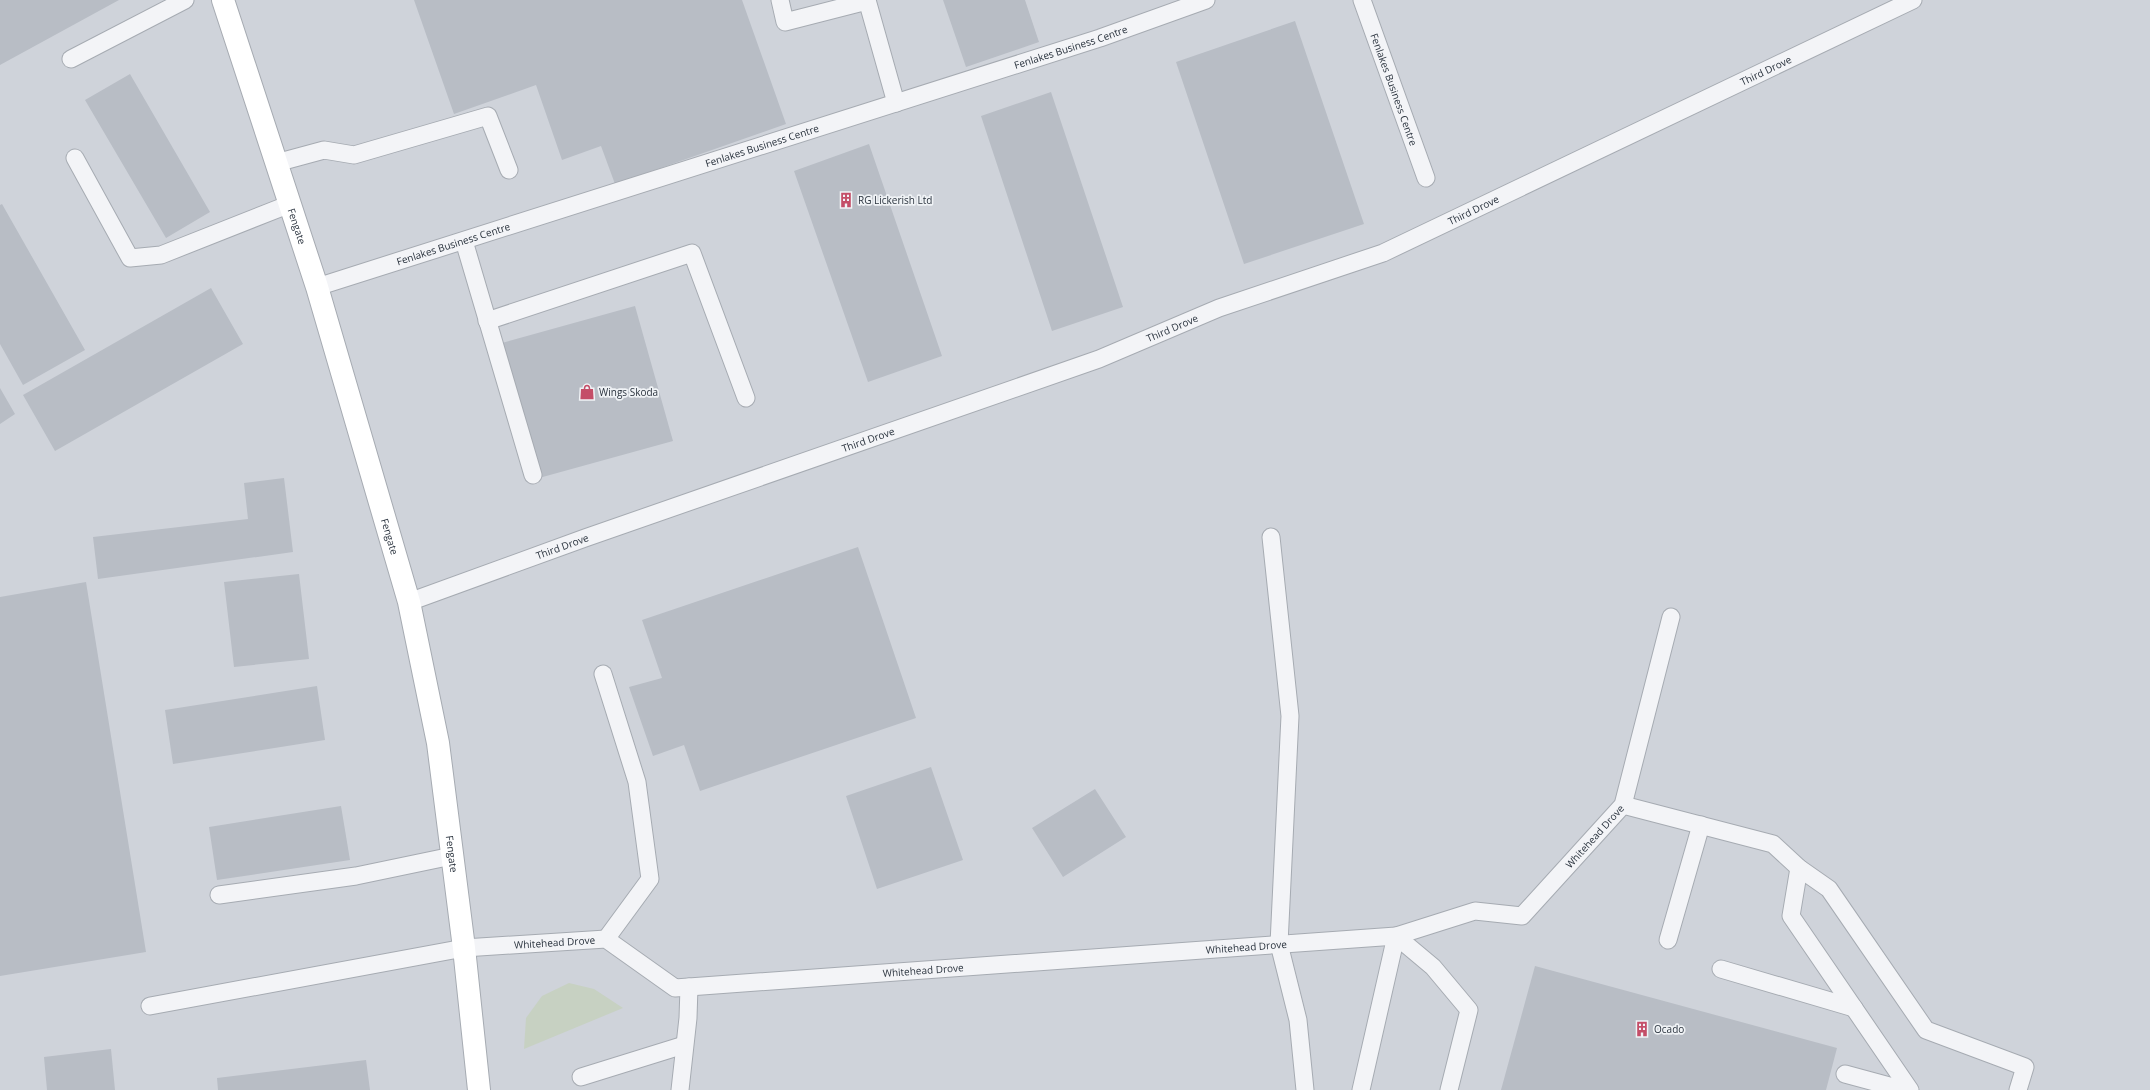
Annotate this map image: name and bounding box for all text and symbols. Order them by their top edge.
street label: Fenlakes Business Centre [1012,22,1130,72]
street label: Fenlakes Business Centre [1368,31,1421,148]
street label: Third Drove [1738,52,1794,88]
street label: Fenlakes Business Centre [703,121,821,170]
building icon: RG Lickerish Ltd [837,191,855,209]
street label: Third Drove [1445,192,1501,228]
place label: RG Lickerish Ltd [858,193,932,207]
street label: Fengate [285,206,310,246]
street label: Fenlakes Business Centre [395,219,512,268]
street label: Third Drove [1144,311,1201,345]
shop icon: Wings Skoda [578,383,596,401]
place label: Wings Skoda [599,385,658,399]
street label: Third Drove [840,424,897,455]
street label: Fengate [378,517,402,557]
street label: Third Drove [534,530,591,562]
street label: Whitehead Drove [1562,801,1627,871]
street label: Fengate [443,835,461,874]
street label: Whitehead Drove [514,933,596,952]
street label: Whitehead Drove [1205,937,1288,957]
street label: Whitehead Drove [882,960,964,980]
building icon: Ocado [1633,1020,1651,1038]
place label: Ocado [1654,1022,1684,1036]

